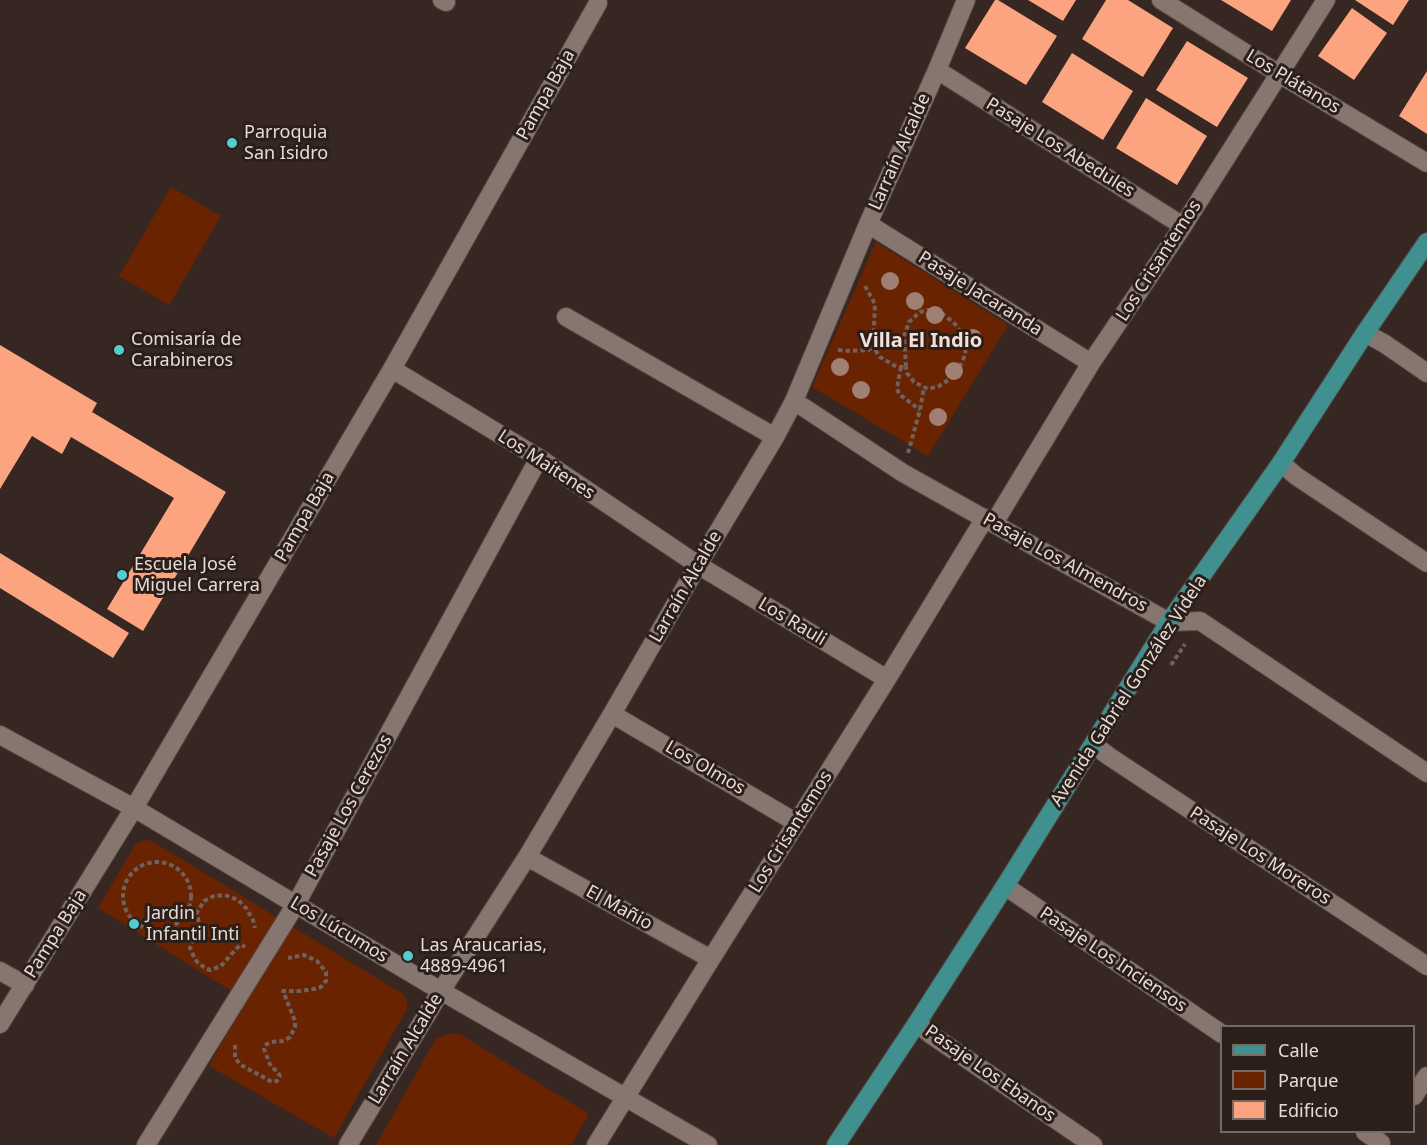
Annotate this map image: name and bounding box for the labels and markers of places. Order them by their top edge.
place label: Parroquia San Isidro [244,122,328,164]
marker: Parroquia San Isidro [225,136,239,150]
place label: Comisaría de Carabineros [131,329,242,372]
marker: Comisaría de Carabineros [112,343,126,357]
place label: Escuela José Miguel Carrera [134,554,260,596]
marker: Escuela José Miguel Carrera [115,568,129,582]
place label: Jardin Infantil Inti [146,903,239,946]
marker: Jardin Infantil Inti [127,917,141,931]
place label: Las Araucarias, 4889-4961 [420,935,547,978]
marker: Las Araucarias, 4889-4961 [401,949,415,963]

